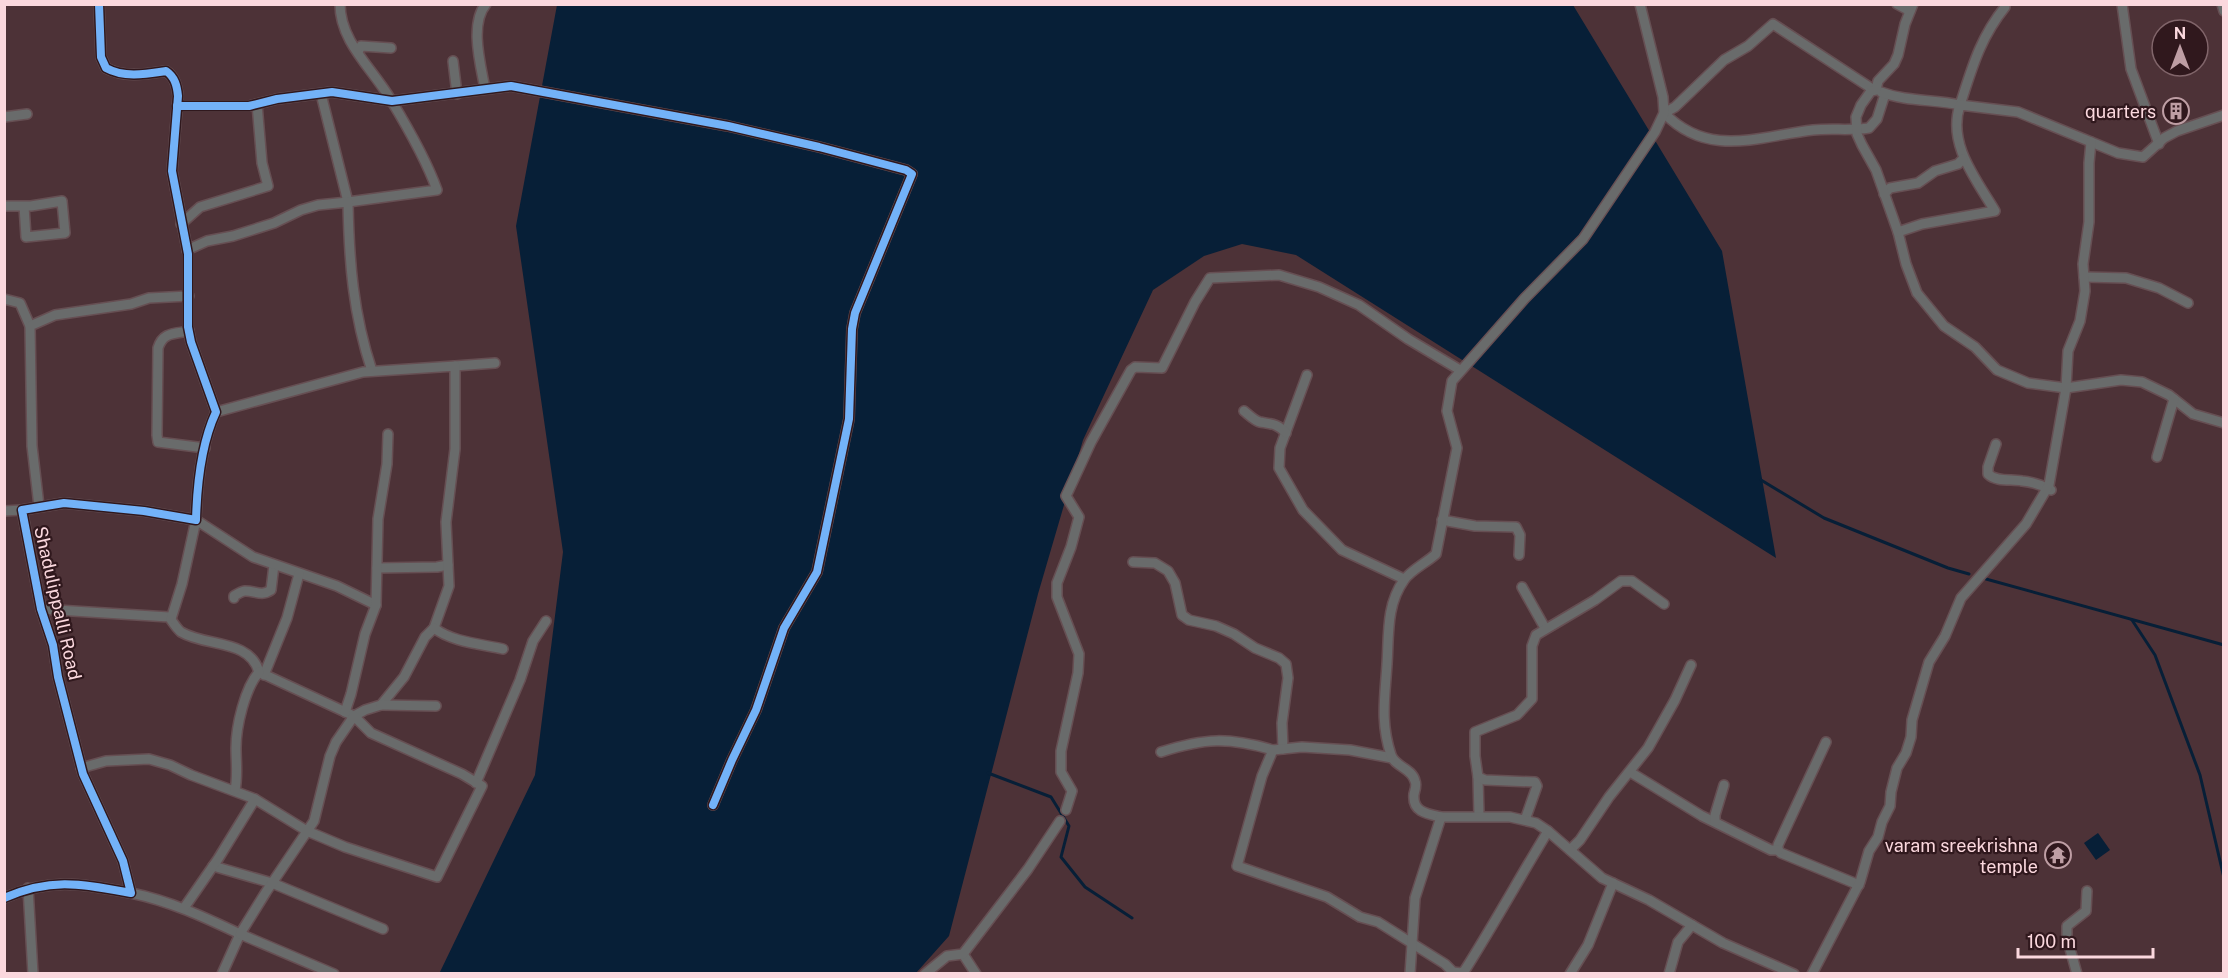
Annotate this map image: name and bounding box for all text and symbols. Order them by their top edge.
north arrow [2150,18,2210,78]
text: N [2174,24,2186,43]
building icon: quarters [2161,96,2191,126]
place label: quarters [2085,101,2156,122]
street label: Shadulippalli Road [30,524,86,682]
place label: varam sreekrishna temple [1885,835,2038,877]
temple icon: varam sreekrishna temple [2043,840,2073,870]
scale bar [2018,921,2153,959]
text: 100 m [2027,931,2076,952]

